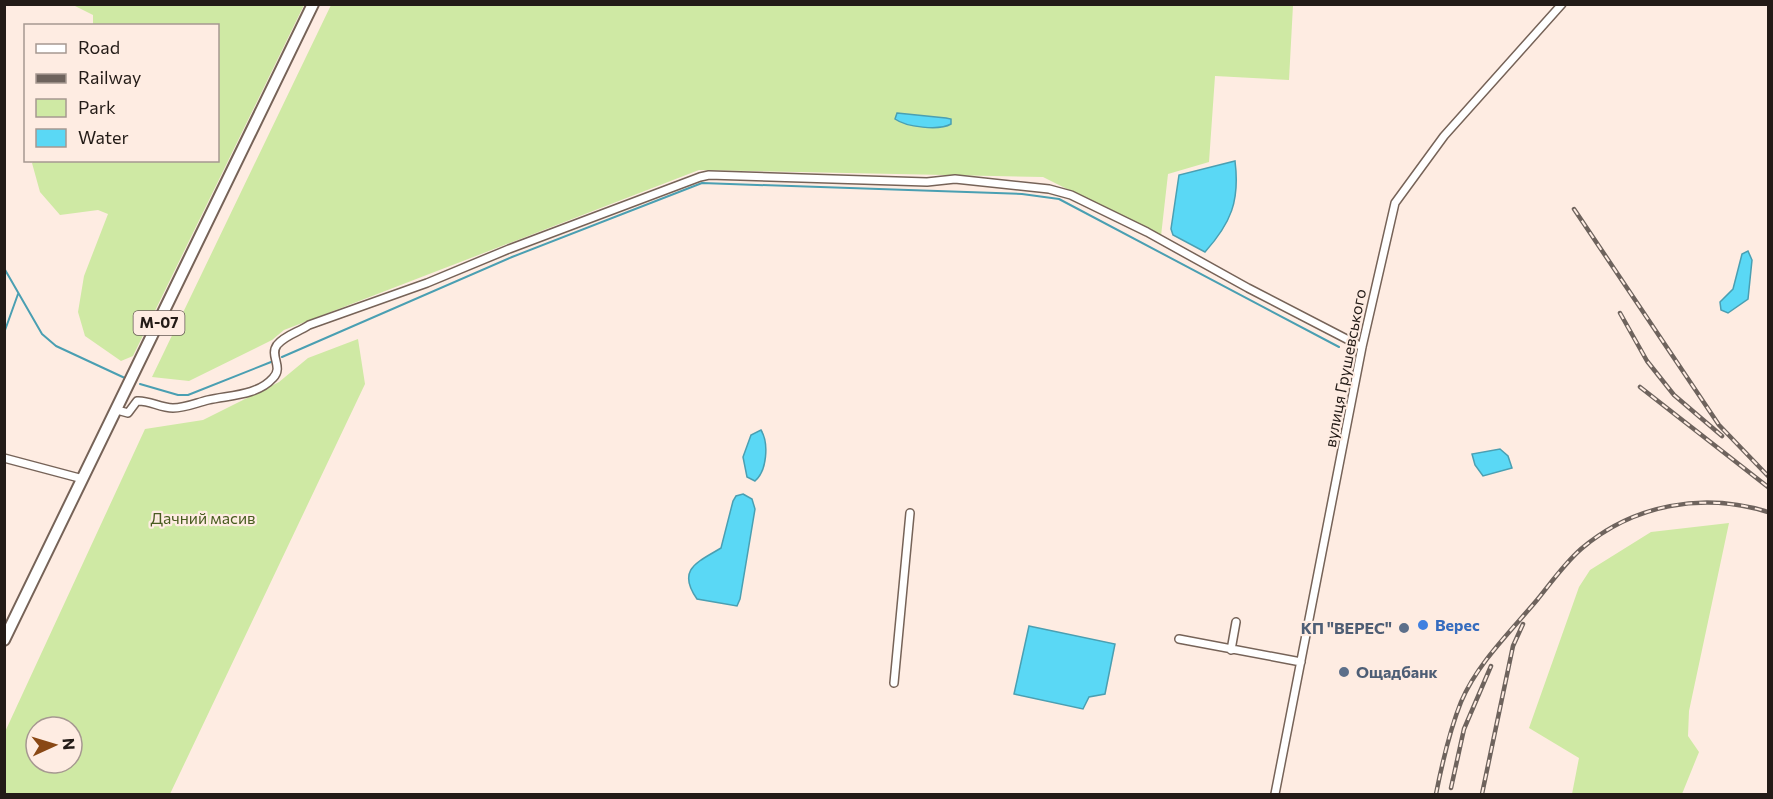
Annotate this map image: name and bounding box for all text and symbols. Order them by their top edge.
legend [24,24,219,162]
text: Road [78,36,120,58]
text: Railway [78,66,141,88]
text: Park [78,96,116,118]
text: Water [78,126,129,148]
street label: вулиця Грушевського [1320,287,1369,449]
road number: М-07 [134,311,184,335]
park label: Дачний масив [150,508,256,527]
place label: Верес [1435,615,1480,634]
place label: КП "ВЕРЕС" [1301,618,1392,637]
marker: Верес [1416,618,1430,632]
marker: КП "ВЕРЕС" [1397,621,1411,635]
place label: Ощадбанк [1356,662,1438,681]
marker: Ощадбанк [1337,665,1351,679]
north arrow [24,715,84,775]
text: N [60,737,79,751]

